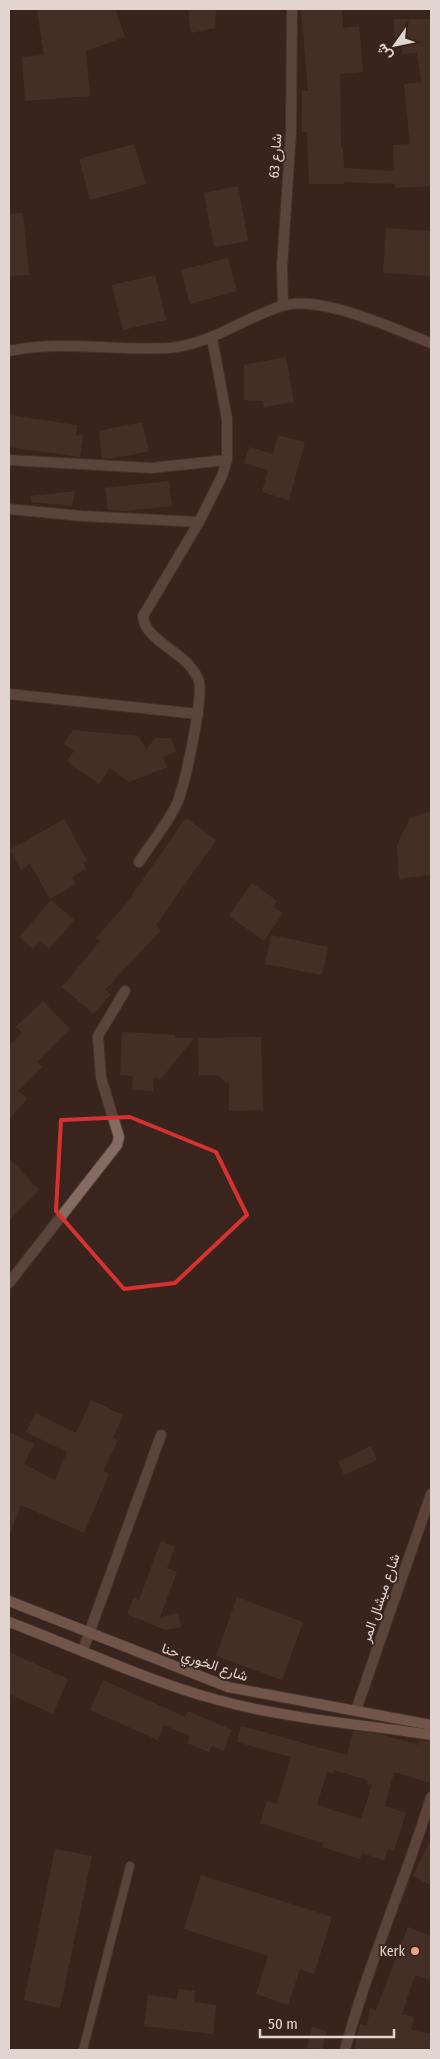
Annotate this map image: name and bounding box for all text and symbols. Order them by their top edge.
north arrow [370,20,420,70]
text: ش [373,40,396,63]
street label: شارع 63 [265,133,288,179]
street label: شارع ميشال المر [357,1552,405,1646]
street label: شارع الخوري حنا [158,1640,250,1688]
place label: Kerk [379,1943,405,1960]
marker: Kerk [409,1945,421,1957]
scale bar [260,2006,394,2038]
text: 50 m [268,2015,298,2033]

